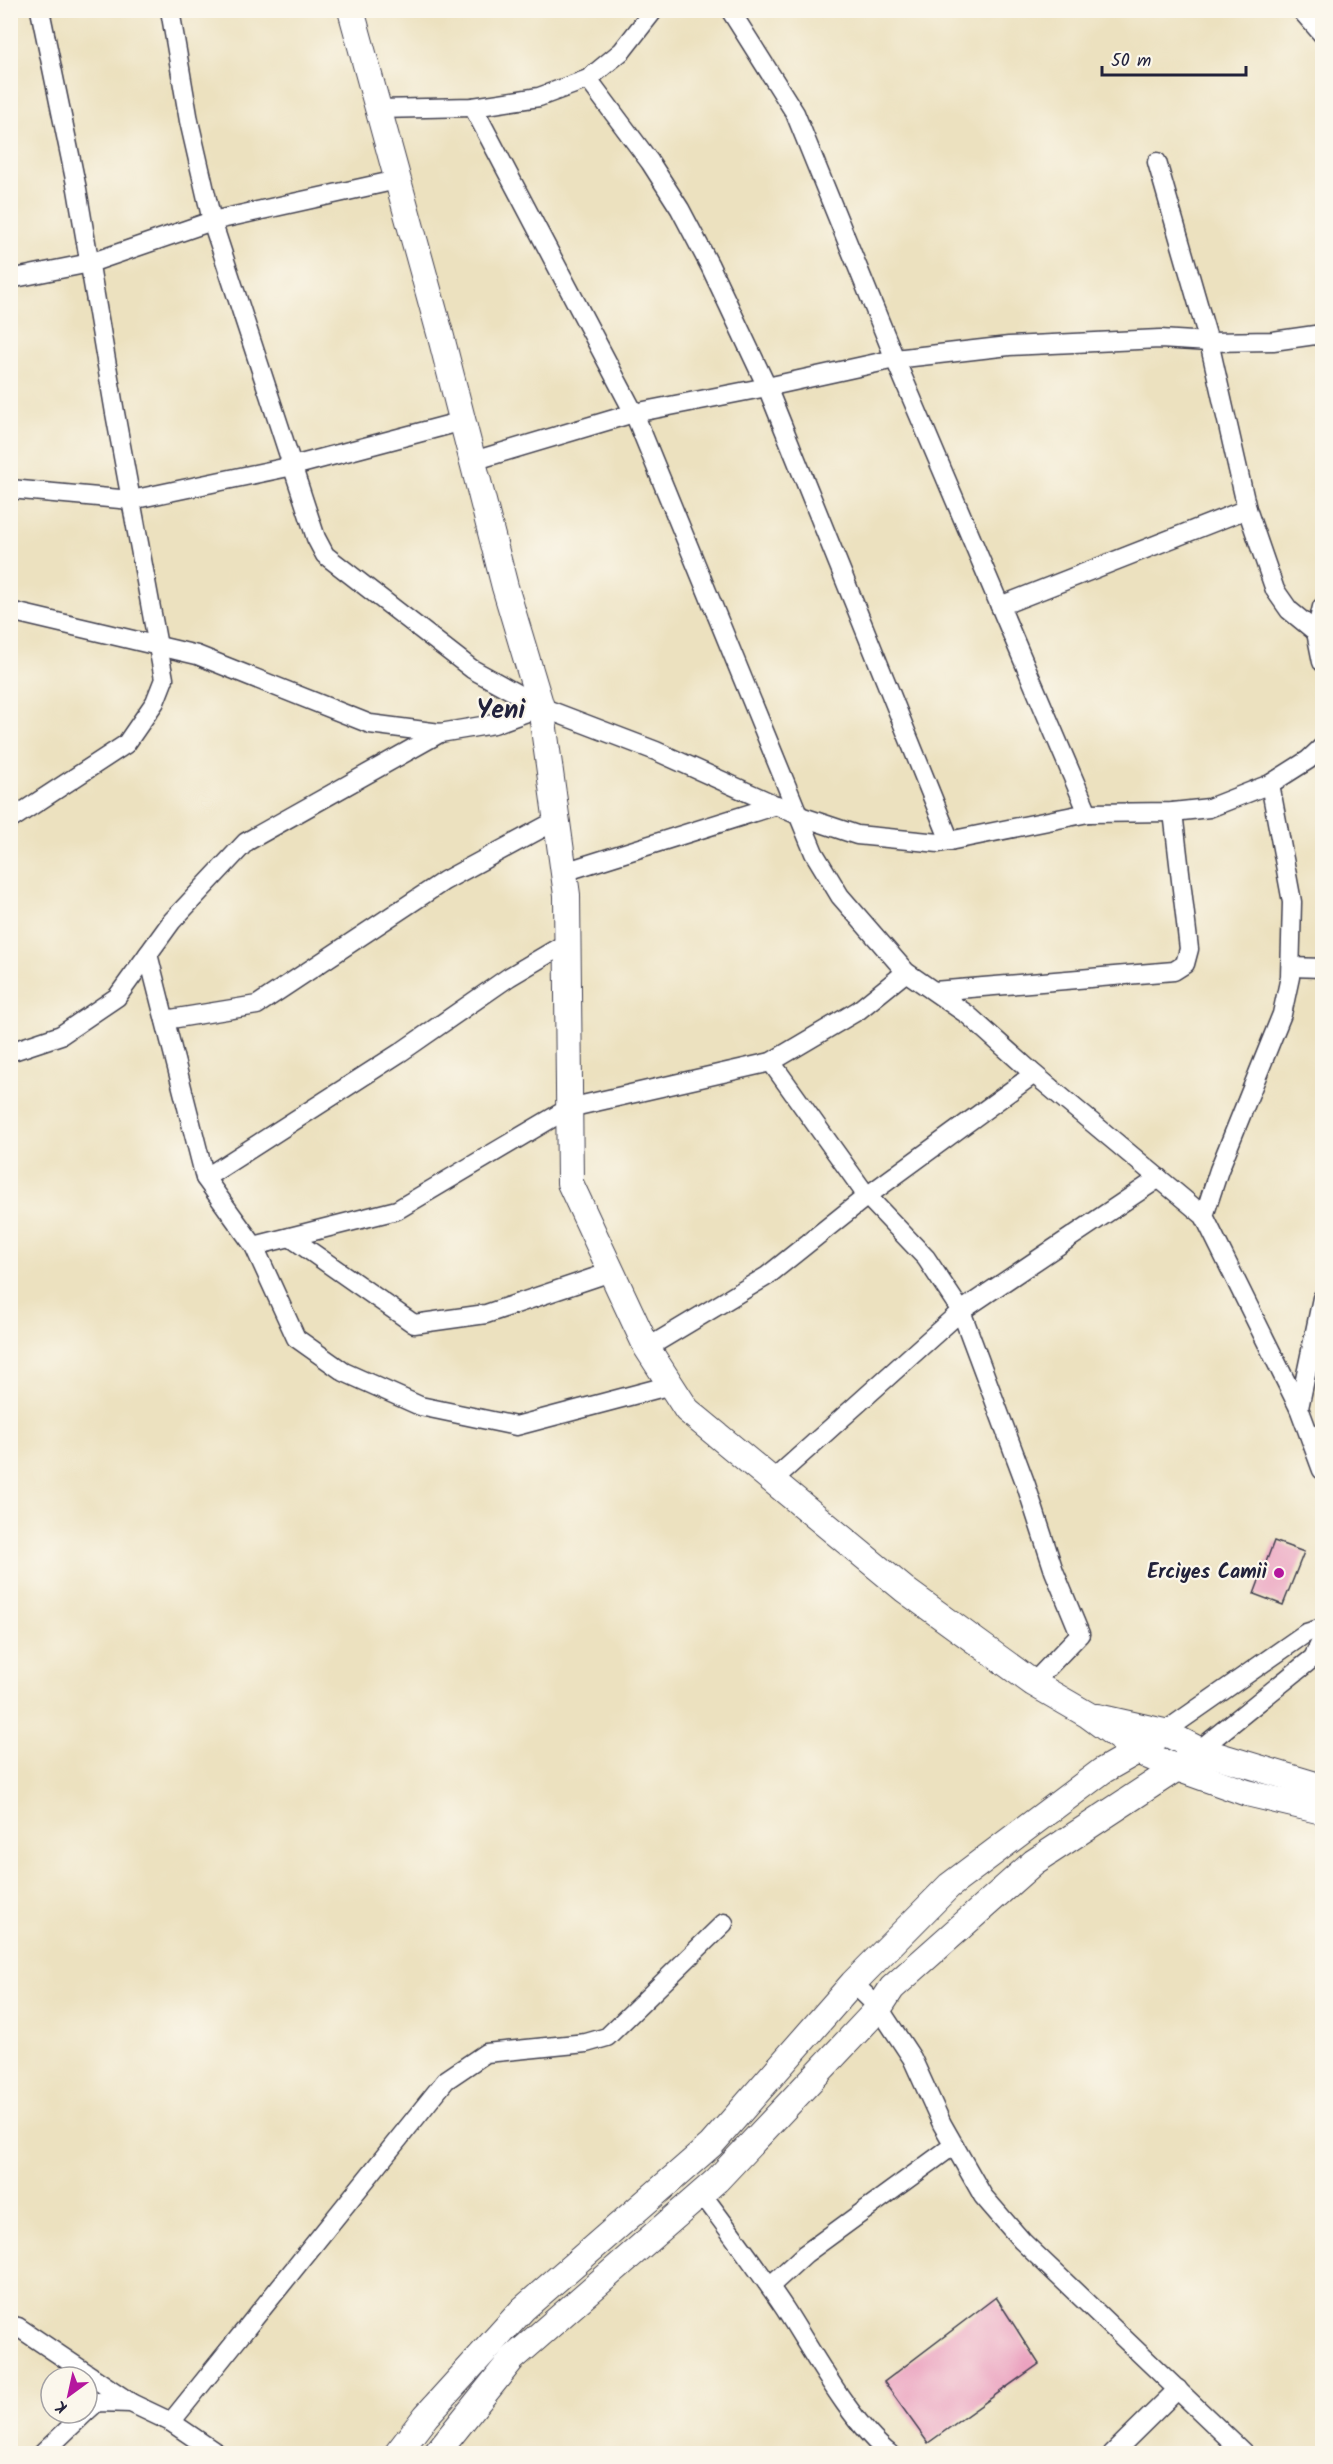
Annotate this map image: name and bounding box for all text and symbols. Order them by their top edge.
scale bar [1102,39,1246,77]
text: 50 m [1111,47,1151,76]
district label: Yeni [477,690,526,732]
place label: Erciyes Camii [1147,1557,1268,1589]
marker: Erciyes Camii [1272,1566,1286,1580]
north arrow [39,2365,99,2425]
text: K [50,2393,72,2419]

